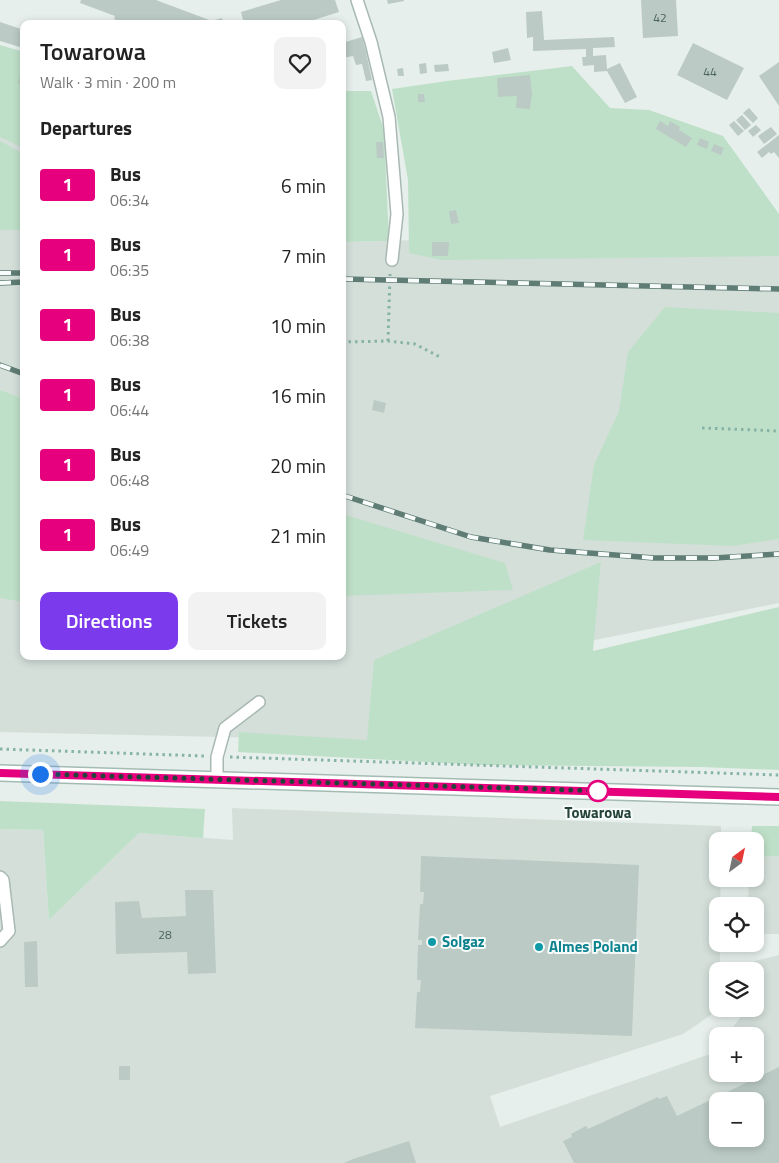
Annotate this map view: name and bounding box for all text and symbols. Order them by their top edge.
house number: 42 [653,8,667,27]
text: Towarowa [40,33,146,69]
button: heart [274,37,326,89]
house number: 44 [703,62,717,81]
text: Walk · 3 min · 200 m [40,70,176,94]
text: Departures [40,113,132,142]
text: Bus [110,159,141,188]
text: 1 [62,171,73,198]
text: 6 min [281,171,326,200]
text: 06:34 [110,188,149,212]
text: Bus [110,229,141,258]
text: 1 [62,241,73,268]
text: 7 min [281,241,326,270]
text: 06:35 [110,258,149,282]
text: Bus [110,299,141,328]
text: 1 [62,311,73,338]
text: 10 min [270,311,326,340]
text: 06:38 [110,328,149,352]
text: Bus [110,369,141,398]
text: 1 [62,381,73,408]
text: 16 min [270,381,326,410]
text: 06:44 [110,398,149,422]
text: Bus [110,439,141,468]
text: 1 [62,451,73,478]
text: 20 min [270,451,326,480]
text: 06:48 [110,468,149,492]
text: Bus [110,509,141,538]
text: 1 [62,521,73,548]
text: 21 min [270,521,326,550]
text: 06:49 [110,538,149,562]
button: Directions [40,592,178,650]
button: Tickets [188,592,326,650]
your location [28,762,53,787]
marker: Towarowa [587,780,609,802]
place label: Towarowa [565,801,632,824]
north arrow [709,832,764,888]
map controls [709,832,764,1147]
button: locate [709,897,764,952]
house number: 28 [158,925,172,944]
place label: Solgaz [442,930,485,953]
place label: Almes Poland [549,935,638,958]
marker: Solgaz [426,936,438,948]
marker: Almes Poland [533,941,545,953]
button: layers [709,962,764,1017]
button: + [709,1027,764,1082]
button: − [709,1092,764,1147]

